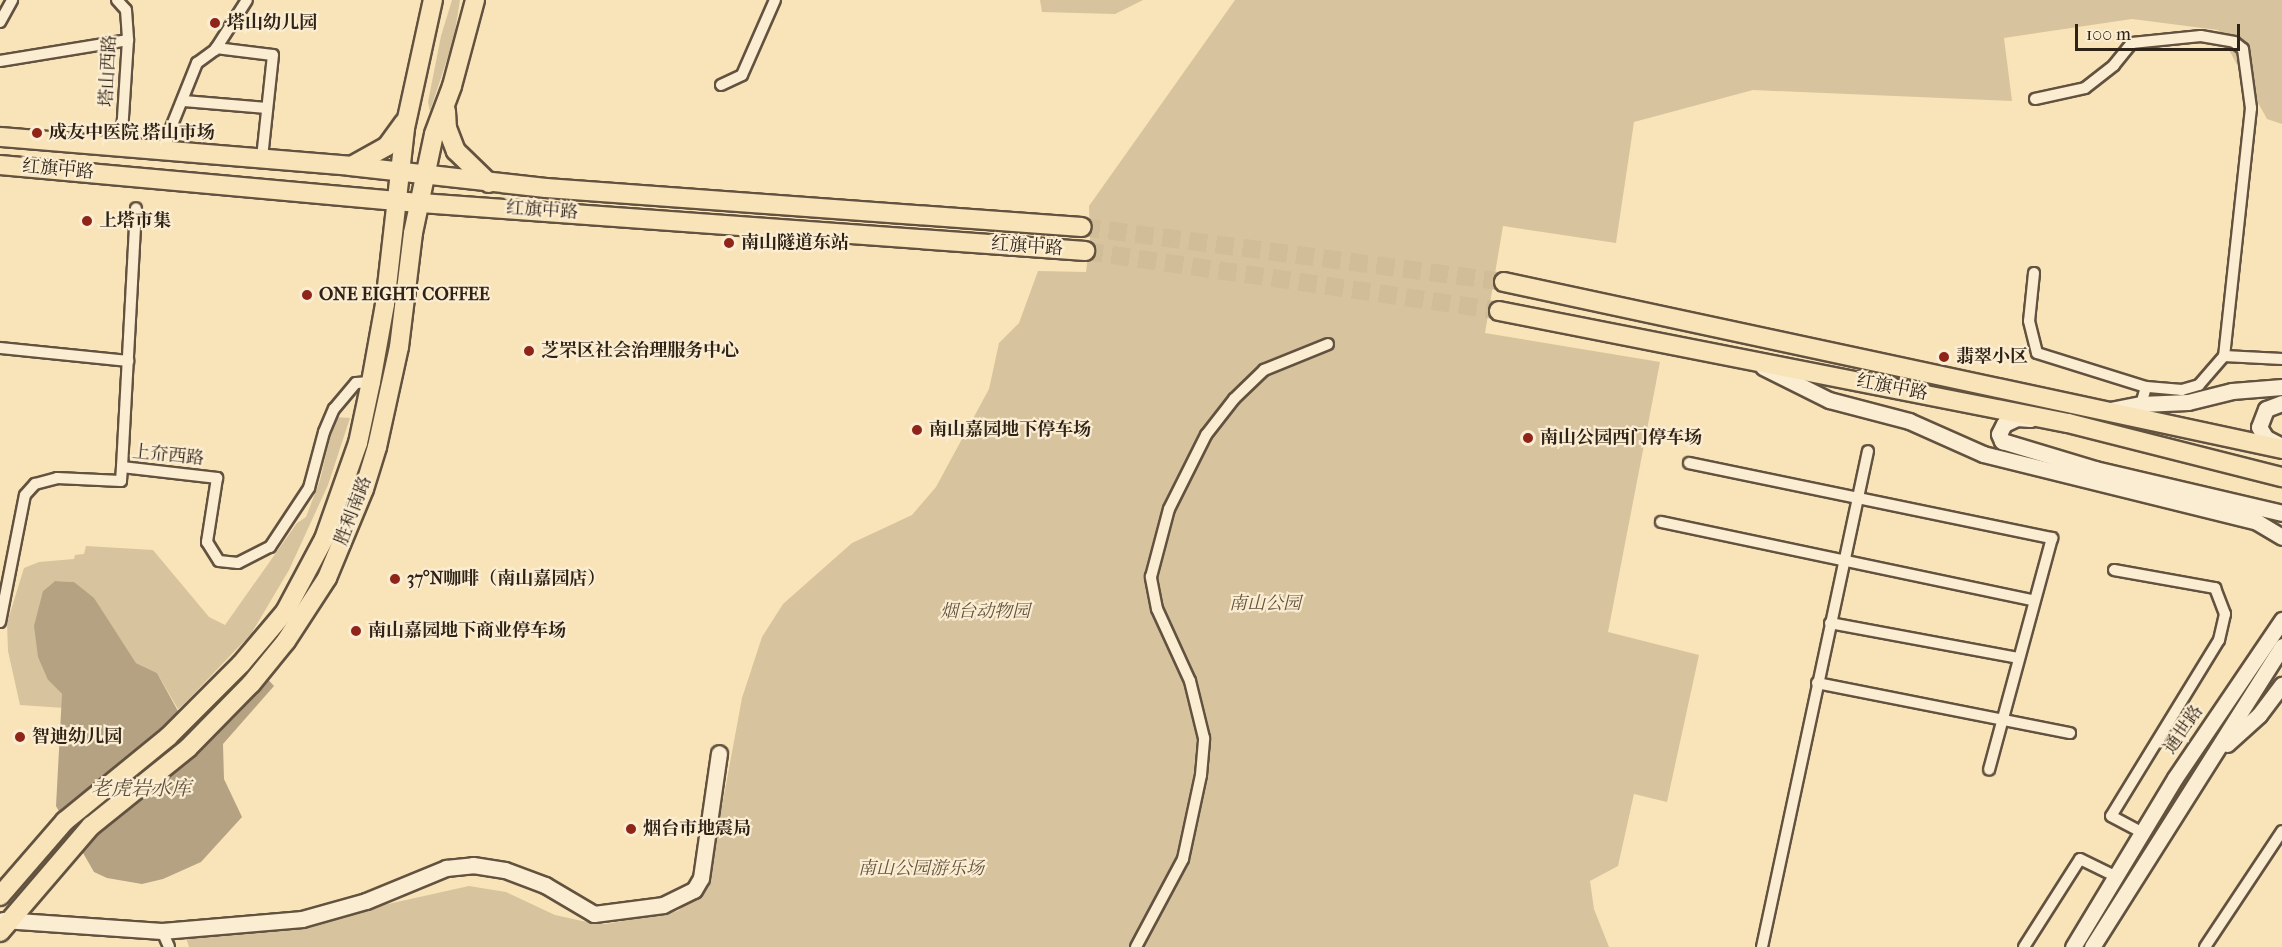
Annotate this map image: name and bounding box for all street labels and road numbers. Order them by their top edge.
street label: 塔山西路 [96,34,122,108]
street label: 红旗中路 [21,156,95,184]
street label: 红旗中路 [505,198,579,224]
street label: 红旗中路 [990,234,1064,260]
street label: 红旗中路 [1855,371,1929,405]
street label: 上夼西路 [131,441,205,471]
street label: 胜利南路 [331,474,377,548]
street label: 通世路 [2160,702,2208,758]

